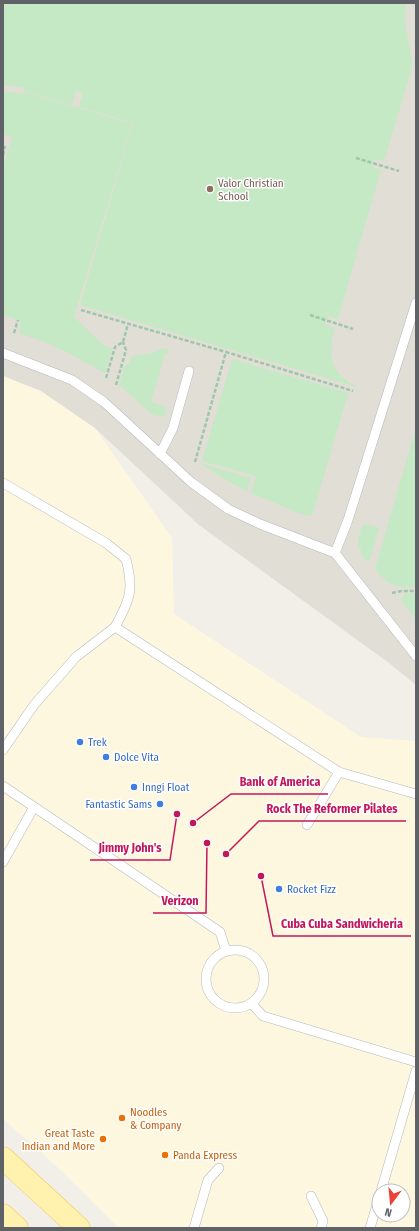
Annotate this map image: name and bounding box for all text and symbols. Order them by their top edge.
place label: Valor Christian School [218,177,284,203]
marker: Valor Christian School [205,184,215,194]
place label: Trek [88,736,108,749]
marker: Trek [75,737,85,747]
place label: Dolce Vita [114,751,159,764]
marker: Dolce Vita [101,752,111,762]
callout: Bank of America [231,770,328,794]
text: Bank of America [240,775,320,789]
place label: Inngi Float [142,781,190,794]
marker: Inngi Float [129,782,139,792]
callout: Rock The Reformer Pilates [259,797,406,821]
place label: Fantastic Sams [85,798,152,811]
marker: Fantastic Sams [155,799,165,809]
text: Rock The Reformer Pilates [266,802,398,816]
callout: Jimmy John's [90,836,170,860]
text: Jimmy John's [97,841,162,855]
place label: Rocket Fizz [287,883,337,896]
marker: Rocket Fizz [274,884,284,894]
callout: Verizon [153,889,206,913]
text: Verizon [160,894,199,908]
callout: Cuba Cuba Sandwicheria [273,912,411,936]
text: Cuba Cuba Sandwicheria [281,917,403,931]
place label: Noodles & Company [130,1106,181,1132]
marker: Noodles & Company [117,1113,127,1123]
place label: Great Taste Indian and More [22,1127,95,1153]
marker: Great Taste Indian and More [98,1134,108,1144]
place label: Panda Express [173,1149,238,1162]
marker: Panda Express [160,1150,170,1160]
north arrow [371,1183,411,1223]
text: N [383,1205,393,1219]

